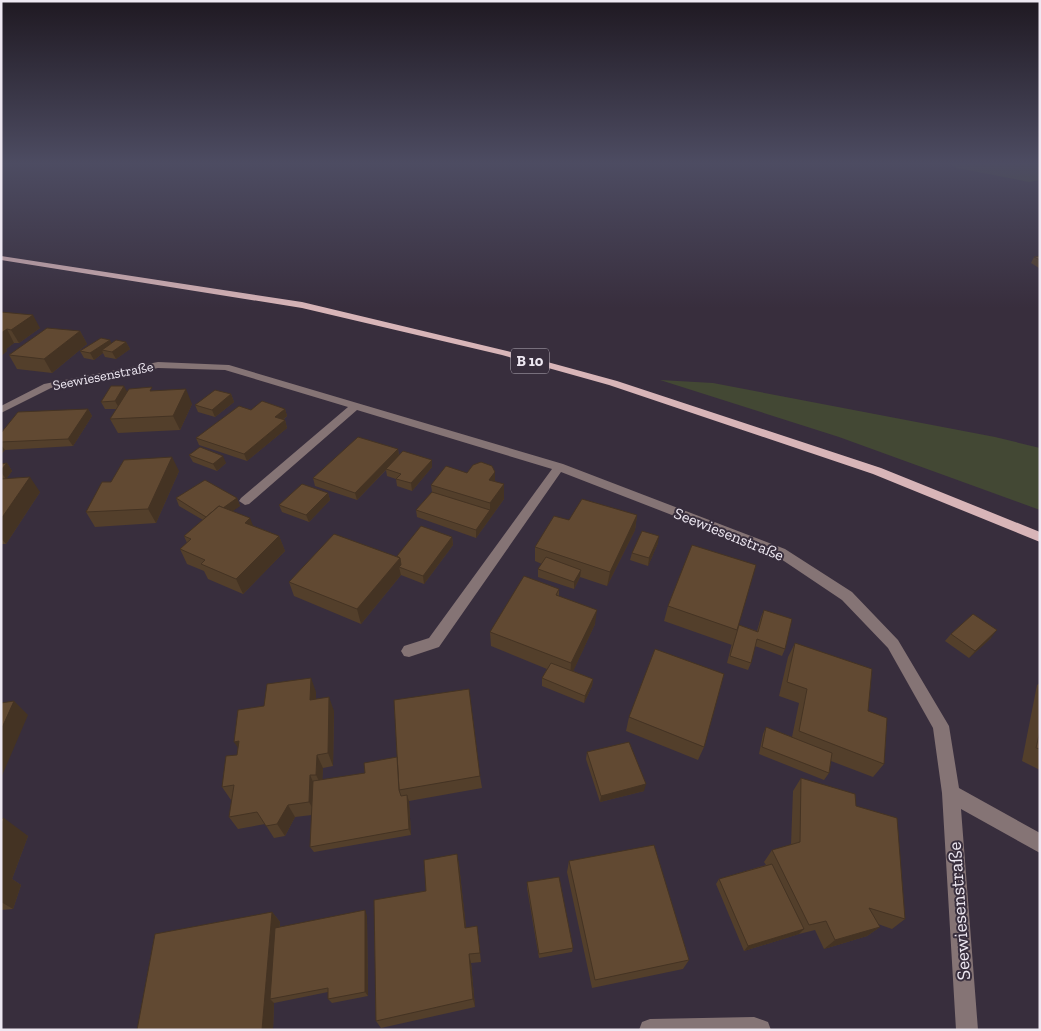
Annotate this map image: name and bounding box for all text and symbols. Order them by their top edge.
road number: B 10 [511,348,549,374]
street label: Seewiesenstraße [51,358,155,394]
street label: Seewiesenstraße [671,503,787,565]
street label: Seewiesenstraße [943,841,975,981]

